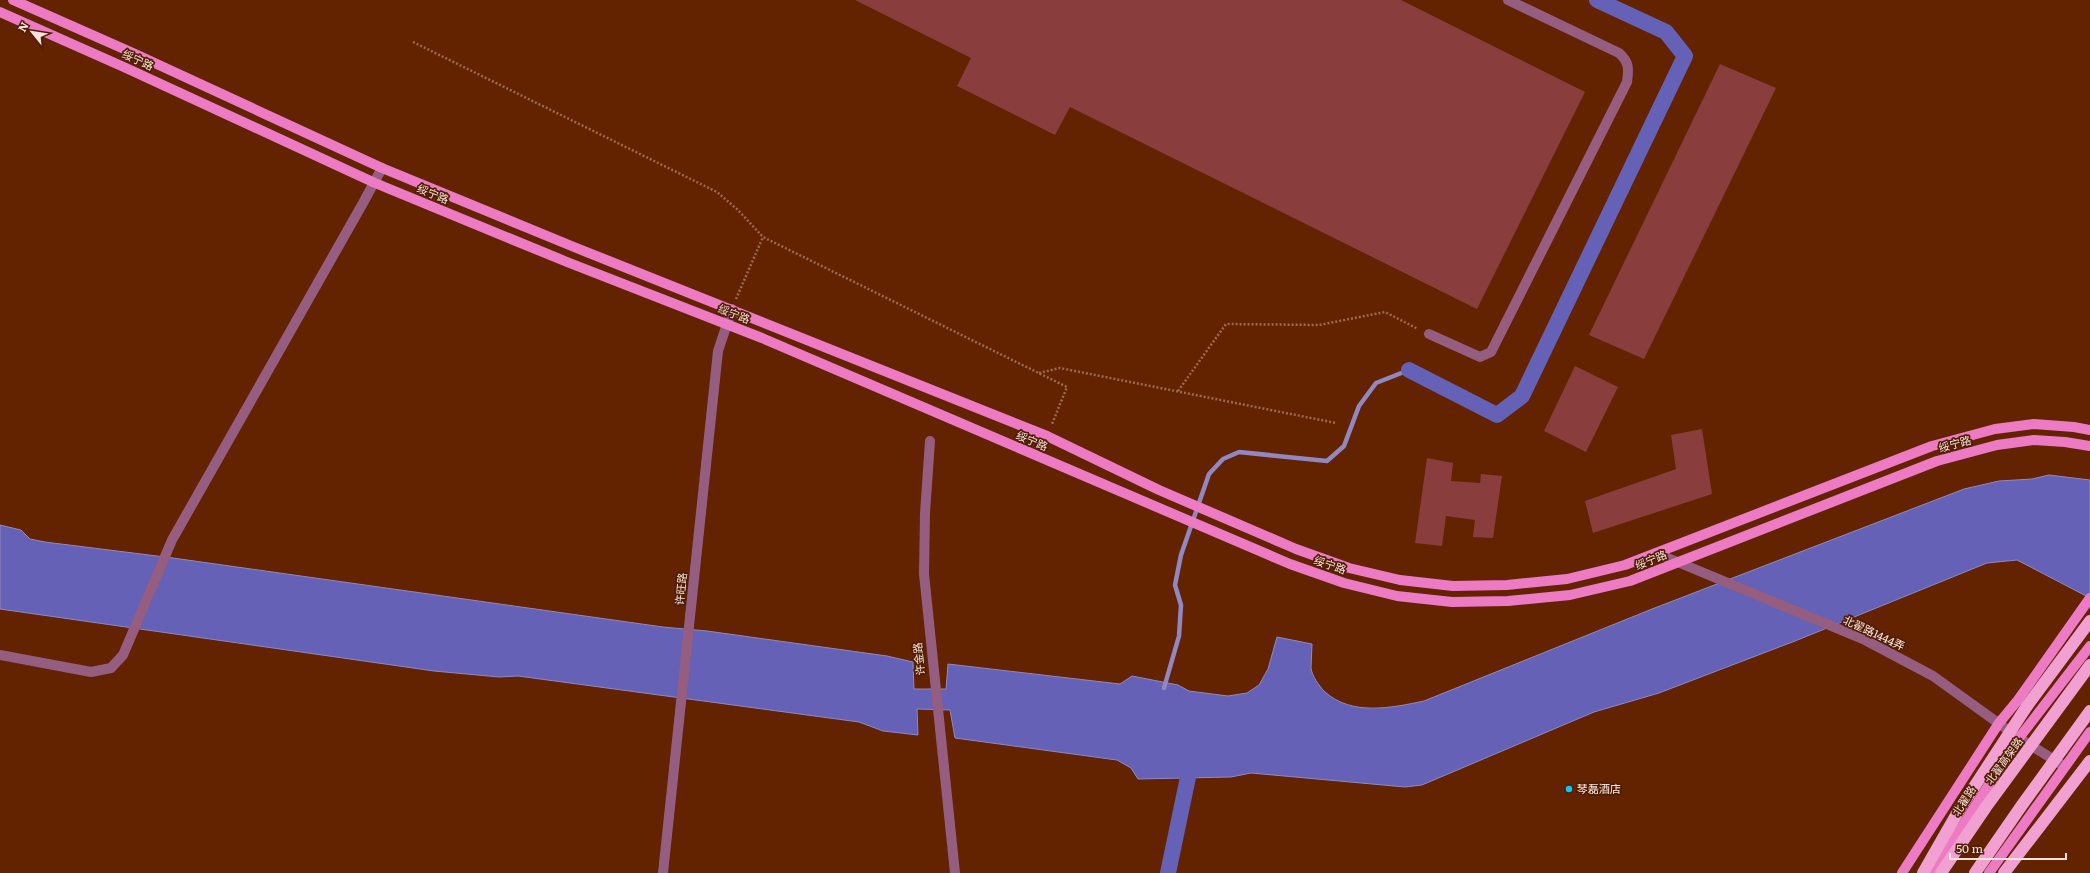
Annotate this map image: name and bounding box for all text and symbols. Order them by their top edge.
north arrow [12,12,52,52]
text: N [13,19,32,34]
street label: 绥宁路 [120,45,157,73]
street label: 绥宁路 [415,179,452,207]
street label: 绥宁路 [716,300,753,326]
street label: 绥宁路 [1014,426,1051,454]
street label: 绥宁路 [1937,431,1973,455]
street label: 绥宁路 [1632,545,1669,573]
street label: 绥宁路 [1312,551,1349,577]
street label: 许旺路 [670,572,690,606]
street label: 北翟路1444弄 [1841,611,1908,653]
street label: 许金路 [908,642,928,676]
street label: 北翟高架路 [1981,733,2026,787]
place label: 琴磊酒店 [1577,780,1621,796]
street label: 北翟路 [1947,782,1979,819]
marker: 琴磊酒店 [1564,784,1574,794]
scale bar [1950,835,2066,861]
text: 50 m [1956,839,1983,857]

